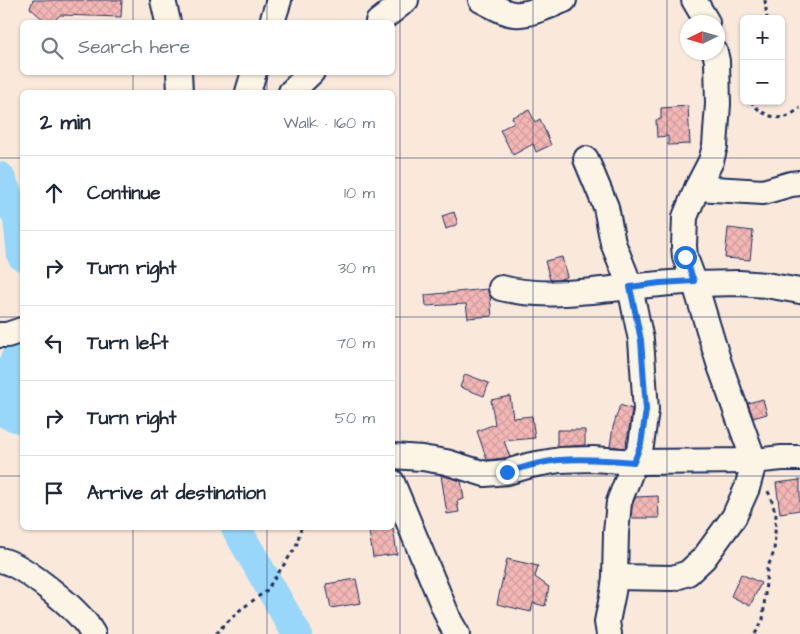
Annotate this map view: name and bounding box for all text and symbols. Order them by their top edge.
north arrow [680,15,725,60]
map controls [740,15,785,105]
button: + [740,15,785,60]
search box [20,20,395,75]
icon: search [38,34,66,62]
text: Search here [78,34,190,61]
button: − [740,60,785,105]
text: 2 min [40,108,90,137]
text: Walk · 160 m [283,112,375,134]
icon: ahead [40,179,68,207]
text: Continue [87,180,161,207]
text: 10 m [344,182,375,204]
route start [674,246,697,269]
icon: right [40,254,68,282]
text: Turn right [87,255,176,282]
text: 30 m [338,257,375,279]
icon: left [40,329,68,357]
text: Turn left [87,330,168,357]
text: 70 m [336,332,375,354]
icon: right [40,404,68,432]
text: Turn right [87,405,176,432]
text: 50 m [335,407,375,429]
route end [496,461,519,484]
icon: arrive [40,479,68,507]
text: Arrive at destination [87,480,266,507]

